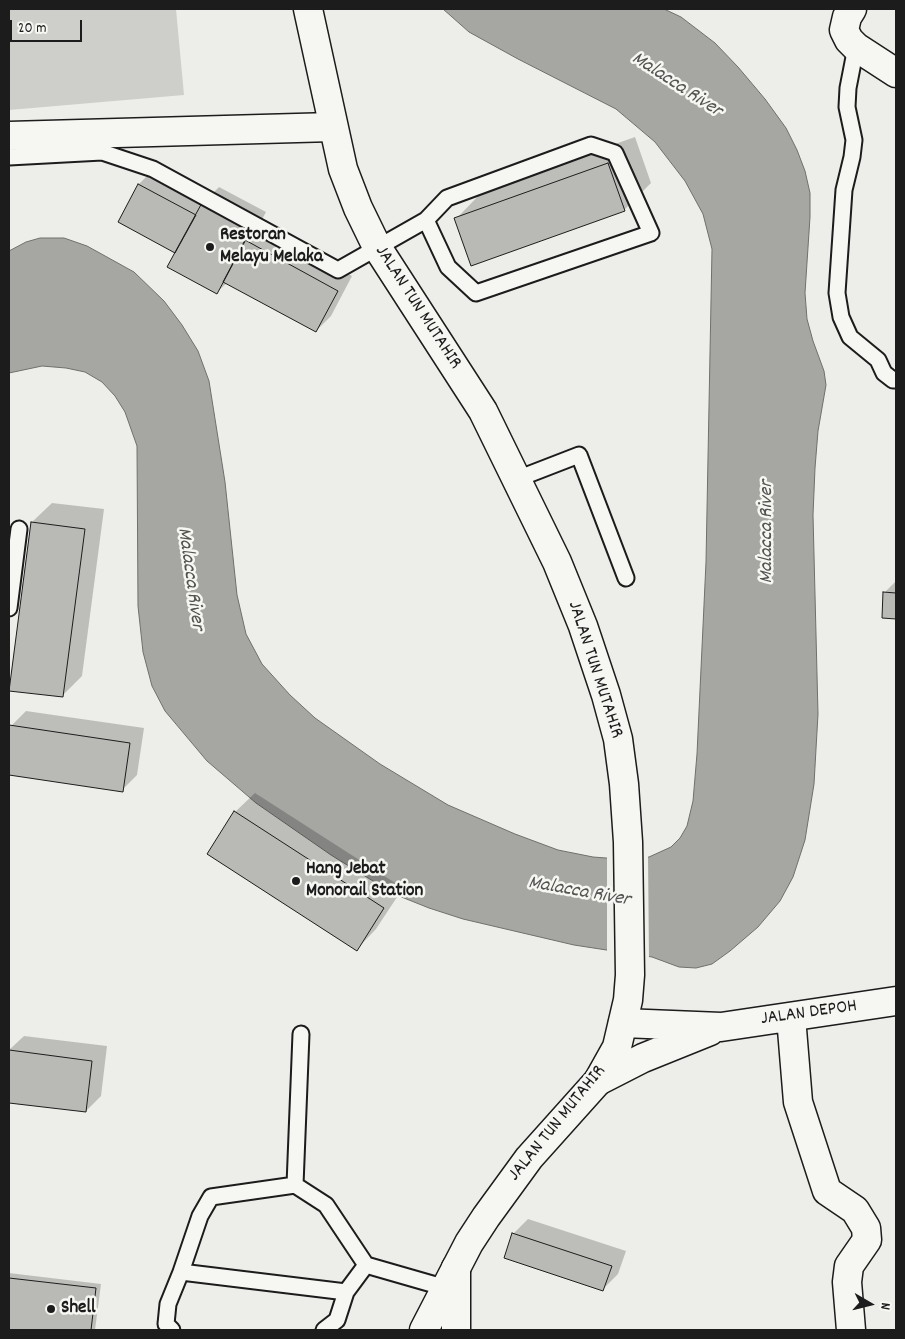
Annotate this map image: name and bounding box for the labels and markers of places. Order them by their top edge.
place label: Restoran Melayu Melaka [220,225,323,269]
marker: Restoran Melayu Melaka [204,241,216,253]
place label: Hang Jebat Monorail Station [306,859,423,903]
marker: Hang Jebat Monorail Station [290,875,302,887]
place label: Shell [61,1298,95,1320]
marker: Shell [45,1303,57,1315]

